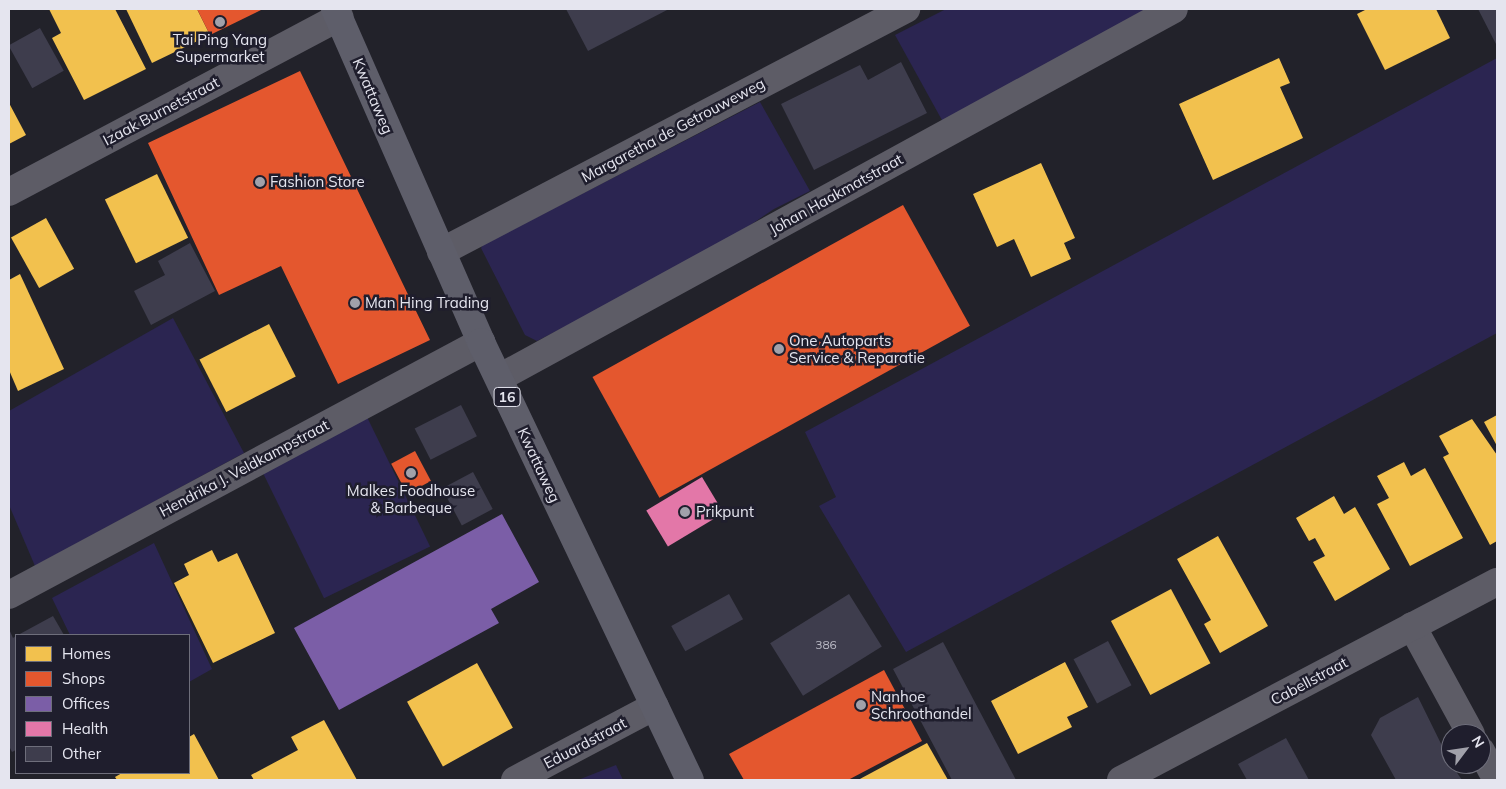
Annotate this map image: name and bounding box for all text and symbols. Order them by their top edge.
marker: Tai Ping Yang Supermarket [214,16,226,28]
place label: Tai Ping Yang Supermarket [173,30,267,65]
street label: Kwattaweg [349,56,397,136]
street label: Izaak Burnetstraat [100,73,222,149]
street label: Margaretha de Getrouweweg [578,74,768,186]
street label: Johan Haakmatstraat [766,150,906,238]
place label: Fashion Store [270,173,365,191]
marker: Fashion Store [254,176,266,188]
place label: Man Hing Trading [365,294,489,312]
marker: Man Hing Trading [349,297,361,309]
place label: One Autoparts Service & Reparatie [789,331,925,366]
marker: One Autoparts Service & Reparatie [773,343,785,355]
road number: 16 [493,386,521,408]
street label: Hendrika J. Veldkampstraat [156,416,332,520]
street label: Kwattaweg [514,425,564,505]
marker: Malkes Foodhouse & Barbeque [405,467,417,479]
place label: Malkes Foodhouse & Barbeque [347,481,475,516]
place label: Prikpunt [696,503,754,521]
marker: Prikpunt [678,505,692,519]
legend [15,634,190,774]
house number: 386 [815,638,837,652]
text: Homes [62,644,111,663]
street label: Cabellstraat [1267,653,1351,709]
text: Shops [62,669,105,688]
place label: Nanhoe Schroothandel [871,687,972,722]
text: Offices [62,694,110,713]
marker: Nanhoe Schroothandel [855,699,867,711]
street label: Eduardstraat [541,714,629,772]
text: Health [62,719,108,738]
north arrow [1441,724,1491,774]
text: N [1468,733,1488,751]
text: Other [62,744,101,763]

